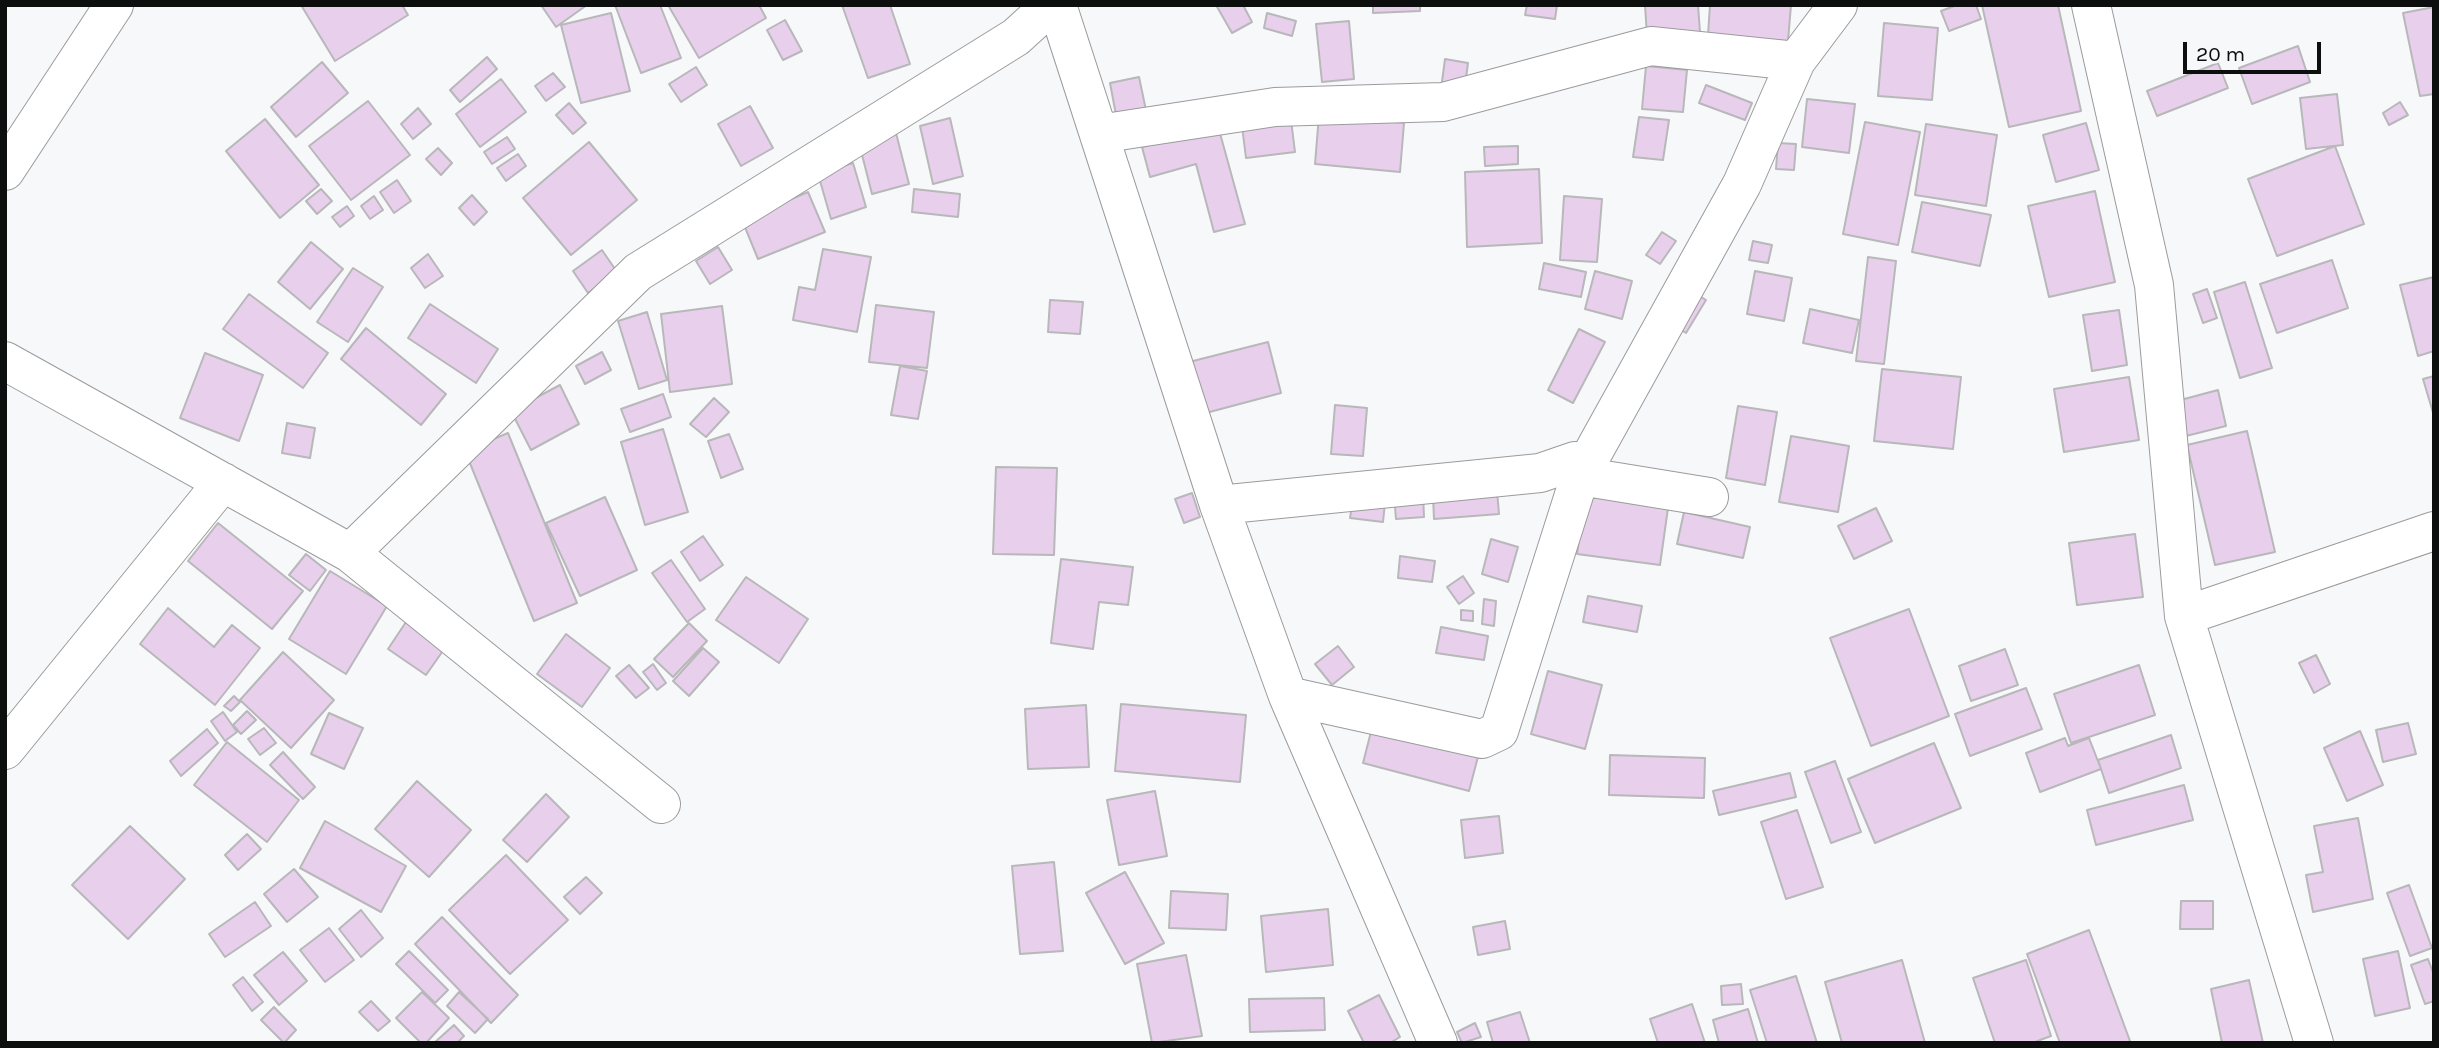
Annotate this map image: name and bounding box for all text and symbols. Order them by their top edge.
scale bar [2187,28,2325,72]
text: 20 m [2196,42,2245,66]

